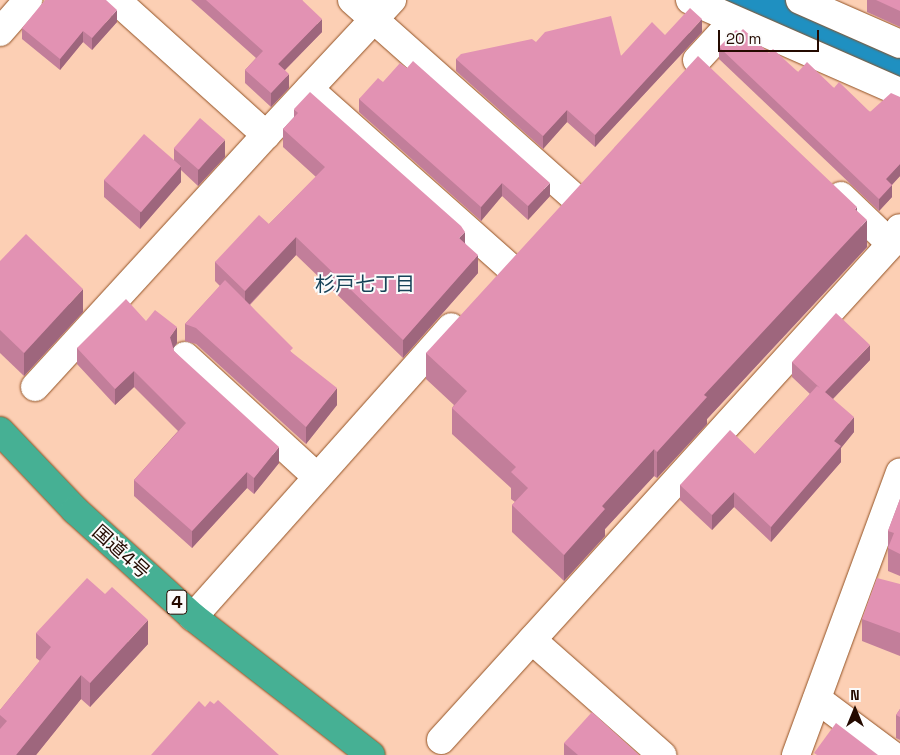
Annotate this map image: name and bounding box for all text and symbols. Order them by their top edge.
scale bar [720,20,821,52]
text: 20 m [726,29,761,48]
district label: 杉戸七丁目 [315,272,415,296]
street label: 国道4号 [88,520,154,584]
road number: 4 [166,586,188,618]
north arrow [830,685,880,735]
text: N [850,686,860,704]

